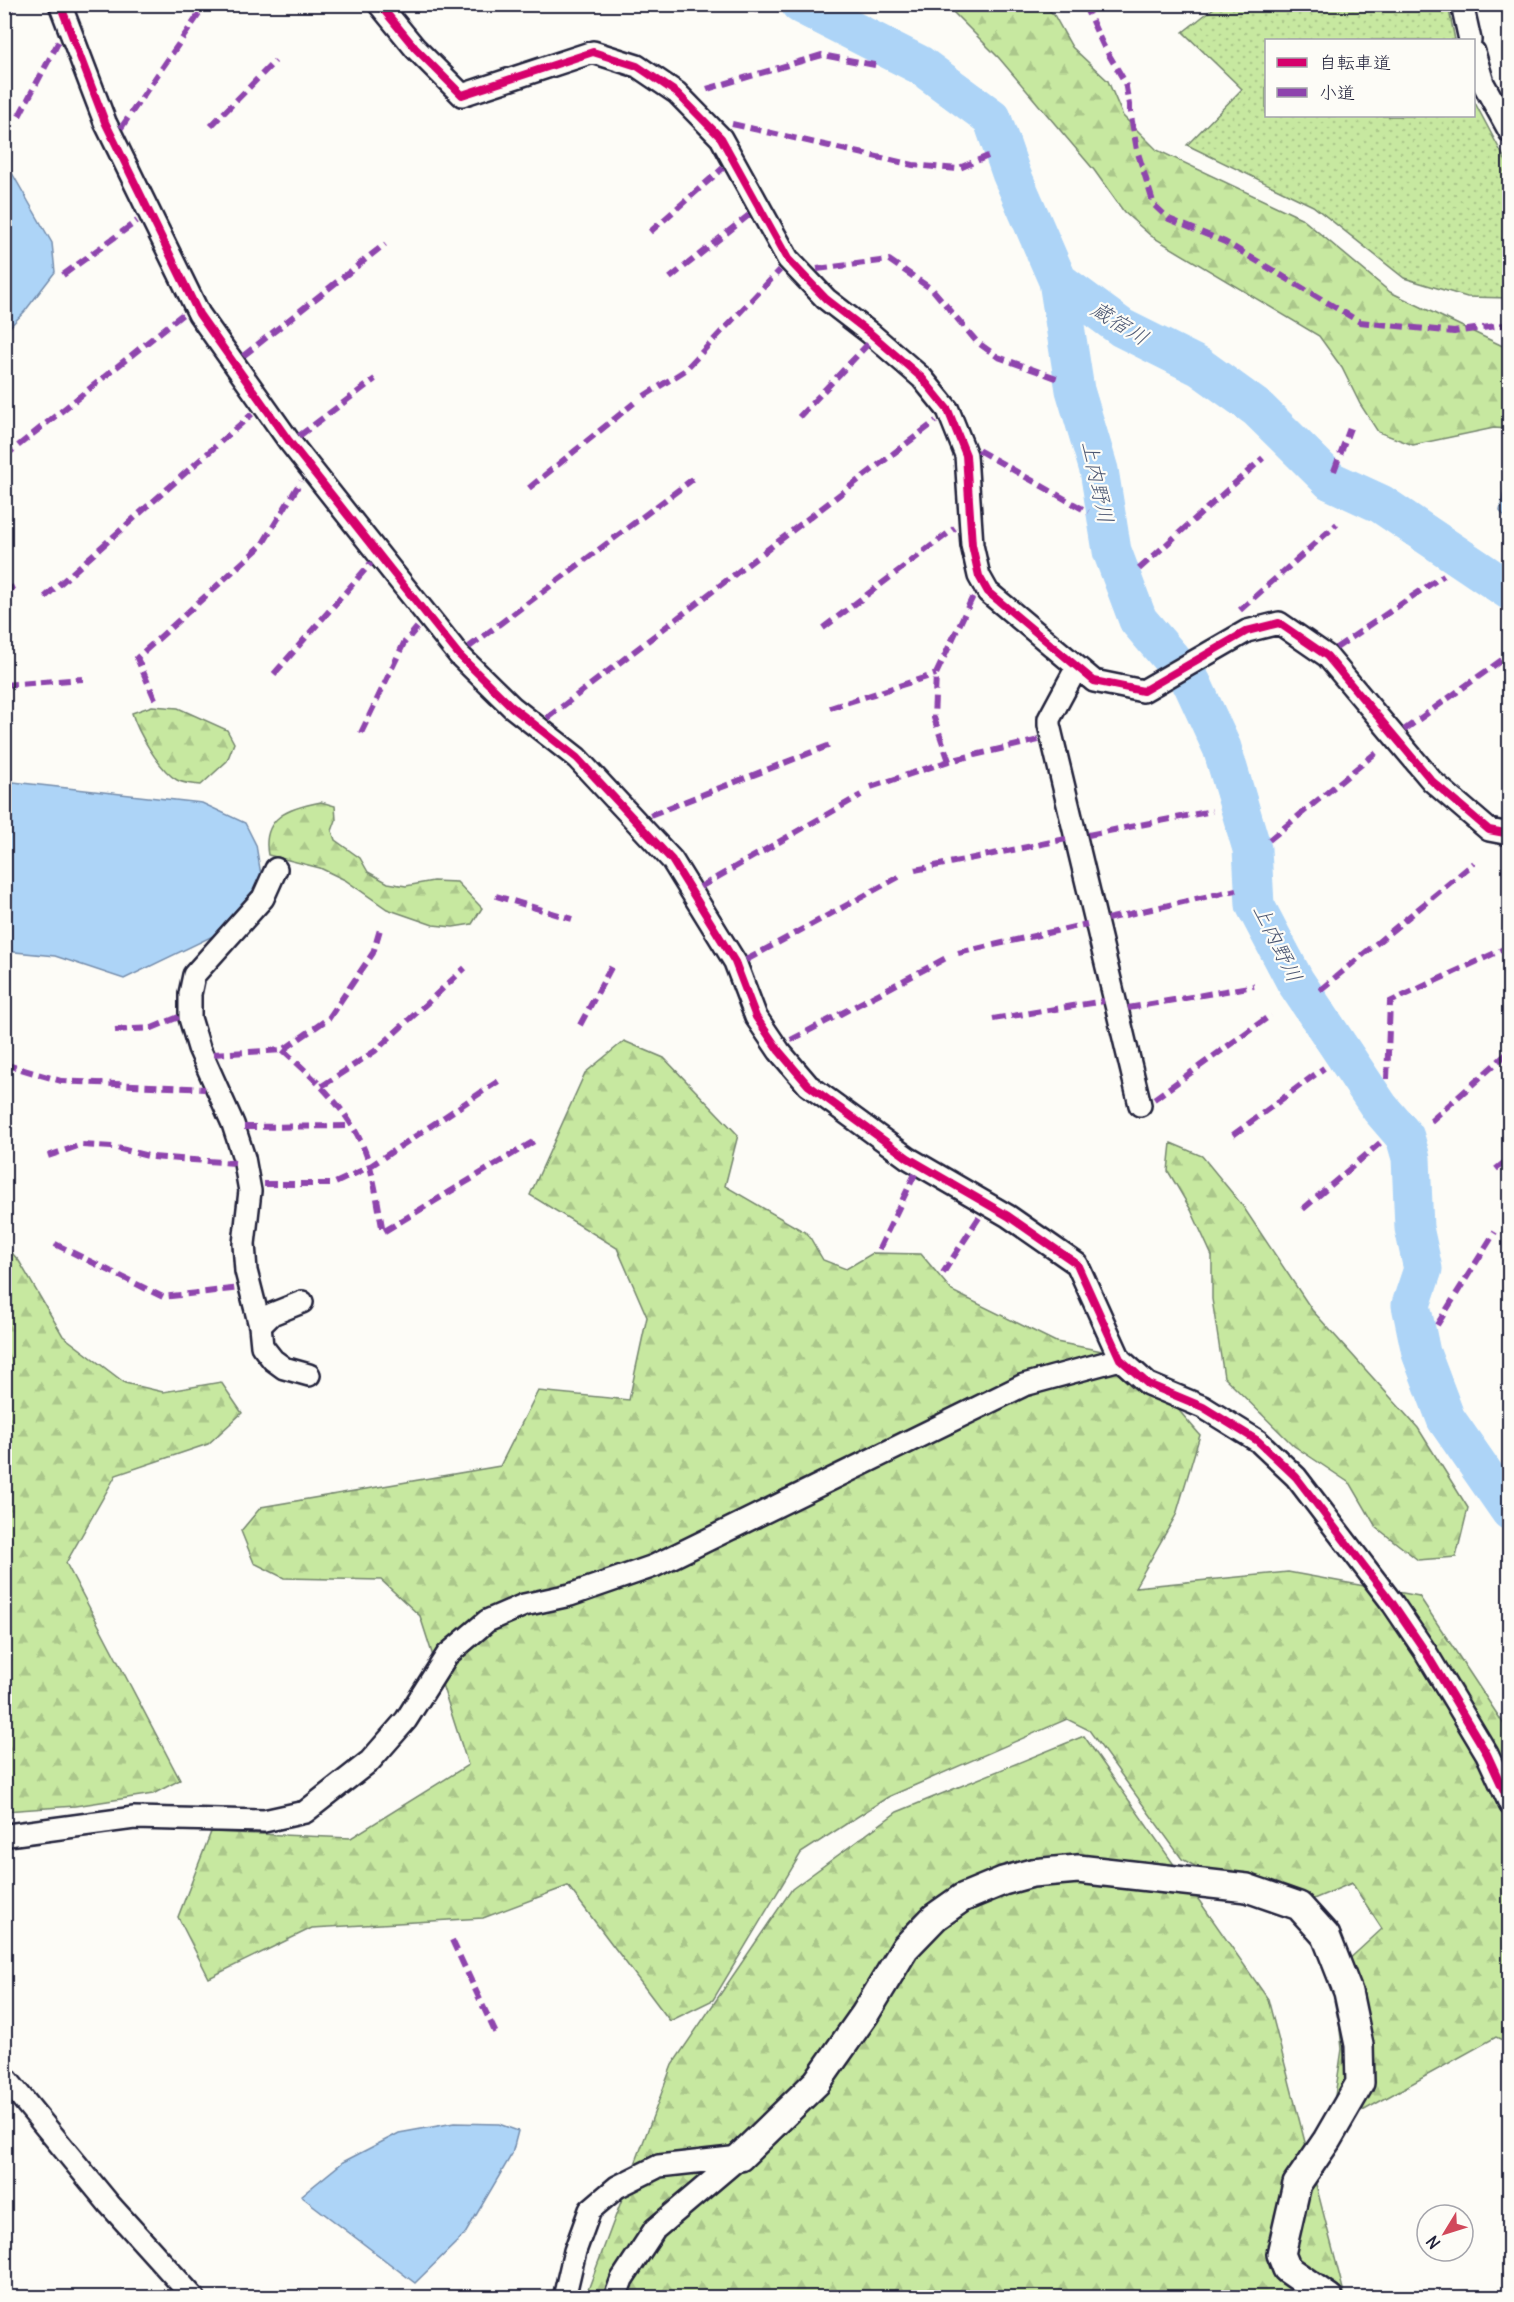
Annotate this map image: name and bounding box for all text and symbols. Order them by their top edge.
legend [1265,39,1475,117]
text: 自転車道 [1319,51,1391,74]
text: 小道 [1319,81,1355,104]
water label: 蔵宿川 [1086,295,1154,351]
water label: 上内野川 [1076,438,1120,526]
water label: 上内野川 [1247,899,1309,987]
north arrow [1415,2203,1475,2263]
text: N [1422,2232,1444,2253]

